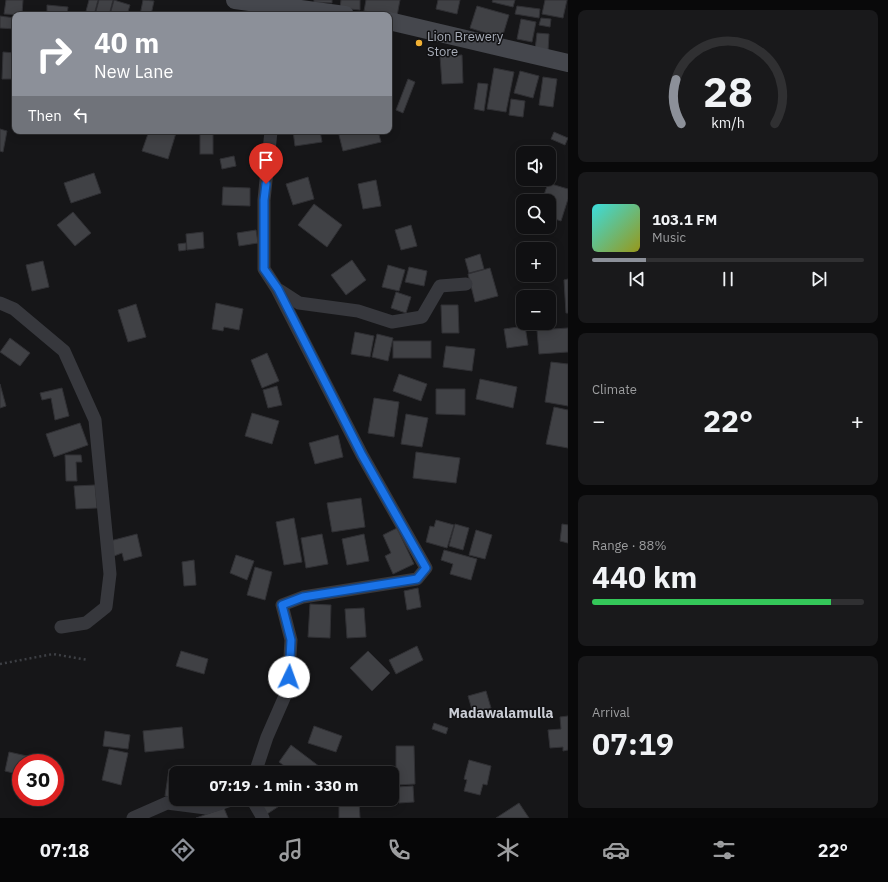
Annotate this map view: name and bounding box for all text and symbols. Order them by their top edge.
text: 40 m [94,24,159,61]
icon: right [28,28,80,80]
place label: Lion Brewery Store [427,28,504,60]
marker: Lion Brewery Store [414,38,424,48]
text: New Lane [94,60,173,83]
text: 28 [703,64,753,118]
icon: left [70,104,92,126]
text: Then [28,106,62,125]
text: km/h [711,112,745,131]
pin [249,143,283,184]
map controls [516,146,556,330]
button: sound [516,146,556,186]
icon: arrive [255,149,277,171]
button: search [516,194,556,234]
text: 103.1 FM [652,210,717,229]
text: Music [652,229,686,246]
button: + [516,242,556,282]
icon: previous [626,268,648,290]
icon: pause [717,268,739,290]
icon: next [808,268,830,290]
button: − [516,290,556,330]
text: Climate [592,381,637,398]
text: 22° [703,401,753,440]
text: − [592,406,605,435]
text: + [851,406,864,435]
text: Range · 88% [592,537,666,554]
text: 440 km [592,557,697,596]
position arrow [268,656,310,698]
district label: Madawalamulla [449,704,553,722]
text: Arrival [592,704,630,721]
text: 07:19 [592,724,674,763]
speed limit sign: 30 [12,754,64,806]
text: 07:19 · 1 min · 330 m [210,776,358,795]
icon: directions [169,836,197,864]
icon: music [277,836,305,864]
icon: phone [385,836,413,864]
icon: climate [494,836,522,864]
icon: car [602,836,630,864]
icon: filters [710,836,738,864]
text: 07:18 [40,839,89,862]
text: 22° [818,839,848,862]

